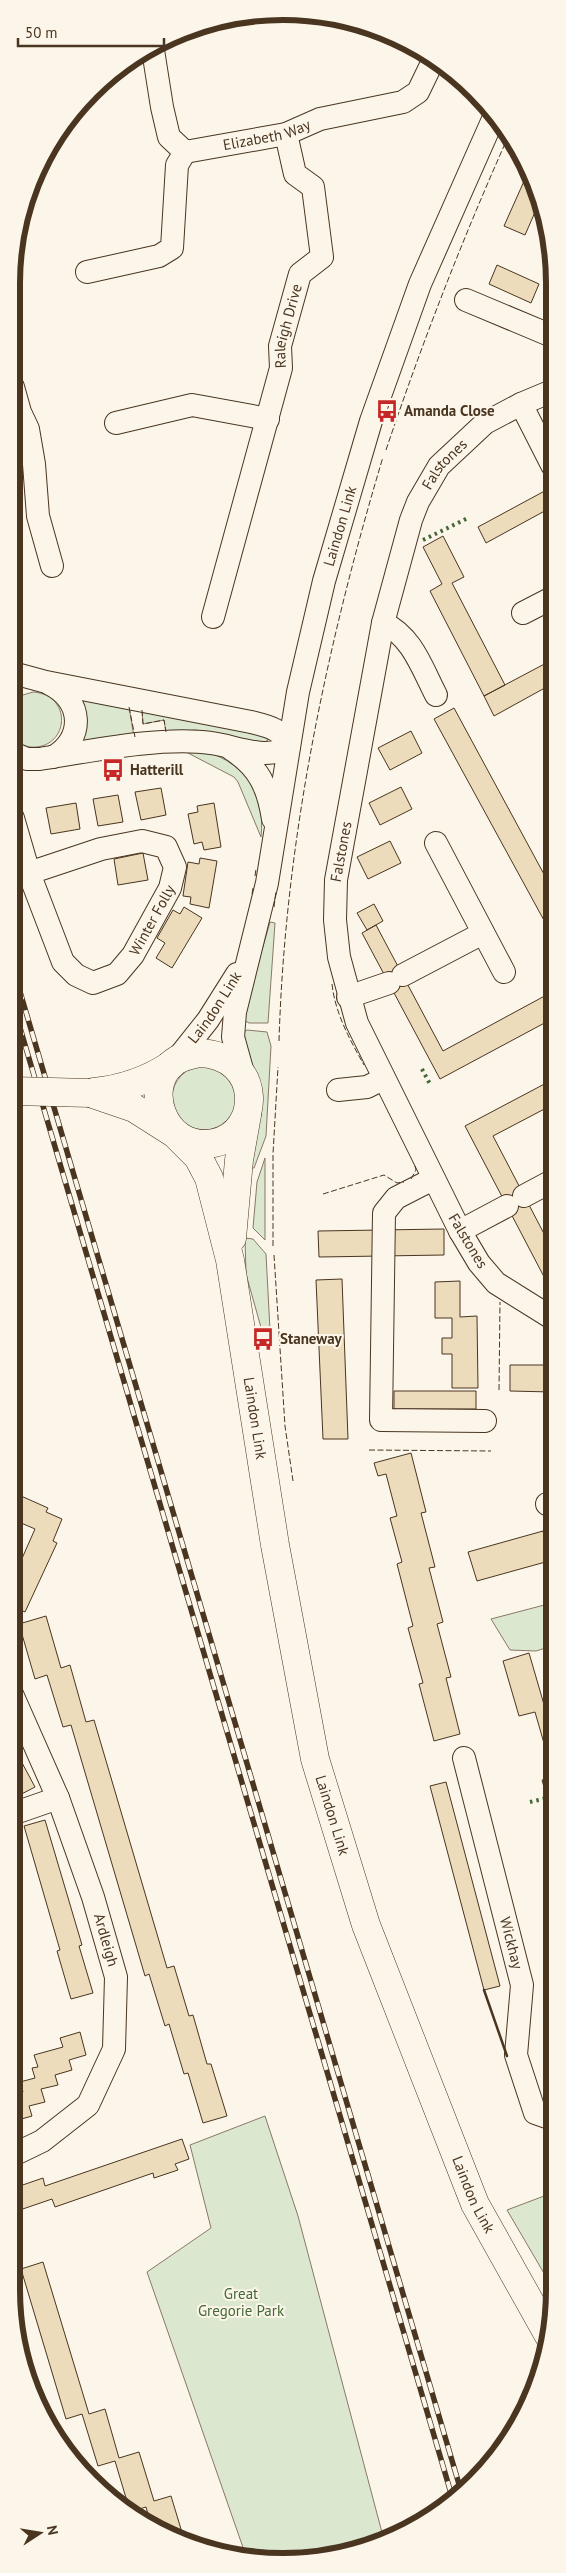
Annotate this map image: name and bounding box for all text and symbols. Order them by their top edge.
scale bar [18,15,164,47]
text: 50 m [25,23,58,42]
street label: Elizabeth Way [221,114,313,154]
street label: Raleigh Drive [270,282,306,369]
bus stop icon: Amanda Close [374,398,400,424]
place label: Amanda Close [404,401,495,420]
street label: Falstones [417,435,471,493]
street label: Laindon Link [319,483,361,568]
bus stop icon: Hatterill [100,757,126,783]
place label: Hatterill [130,760,184,779]
street label: Falstones [326,820,356,883]
street label: Winter Folly [125,881,179,959]
street label: Laindon Link [183,967,246,1047]
street label: Falstones [445,1210,492,1272]
bus stop icon: Staneway [250,1326,276,1352]
place label: Staneway [280,1329,343,1348]
street label: Laindon Link [240,1376,271,1461]
street label: Laindon Link [312,1773,354,1858]
street label: Ardleigh [90,1911,123,1969]
street label: Wickhay [496,1915,528,1971]
street label: Laindon Link [448,2153,500,2237]
park label: Great Gregorie Park [198,2284,285,2320]
north arrow [15,2508,65,2558]
text: N [43,2524,62,2537]

